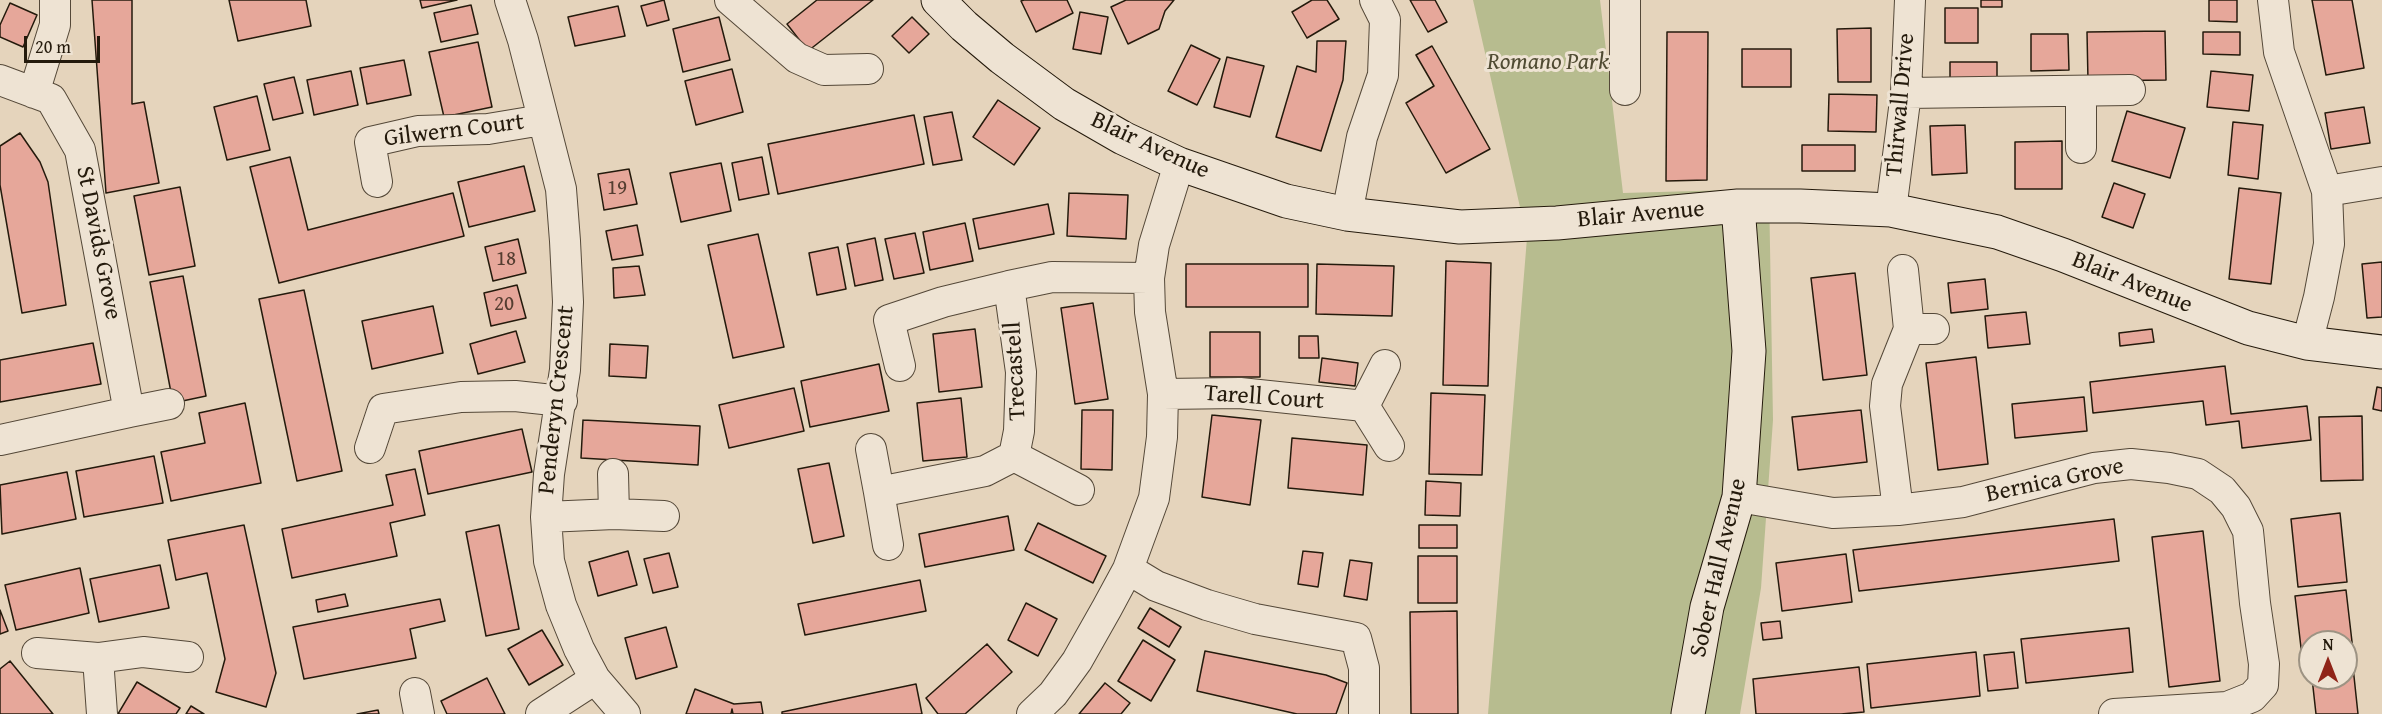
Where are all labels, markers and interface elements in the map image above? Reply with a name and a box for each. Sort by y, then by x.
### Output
scale bar [27,24,104,62]
street label: Thirwall Drive [1880,32,1922,178]
text: 20 m [35,33,71,60]
park label: Romano Park [1487,49,1609,77]
street label: Blair Avenue [1086,106,1214,186]
street label: Gilwern Court [382,108,526,154]
street label: St Davids Grove [69,164,127,322]
house number: 19 [607,176,627,202]
street label: Blair Avenue [1576,195,1706,235]
street label: Blair Avenue [2068,246,2196,320]
house number: 18 [496,247,516,273]
house number: 20 [494,292,514,318]
street label: Penderyn Crescent [533,304,581,496]
street label: Trecastell [999,321,1033,421]
street label: Tarell Court [1203,379,1325,417]
street label: Bernica Grove [1983,452,2127,510]
street label: Sober Hall Avenue [1684,476,1754,660]
north arrow [2298,630,2358,690]
text: N [2323,632,2333,656]

